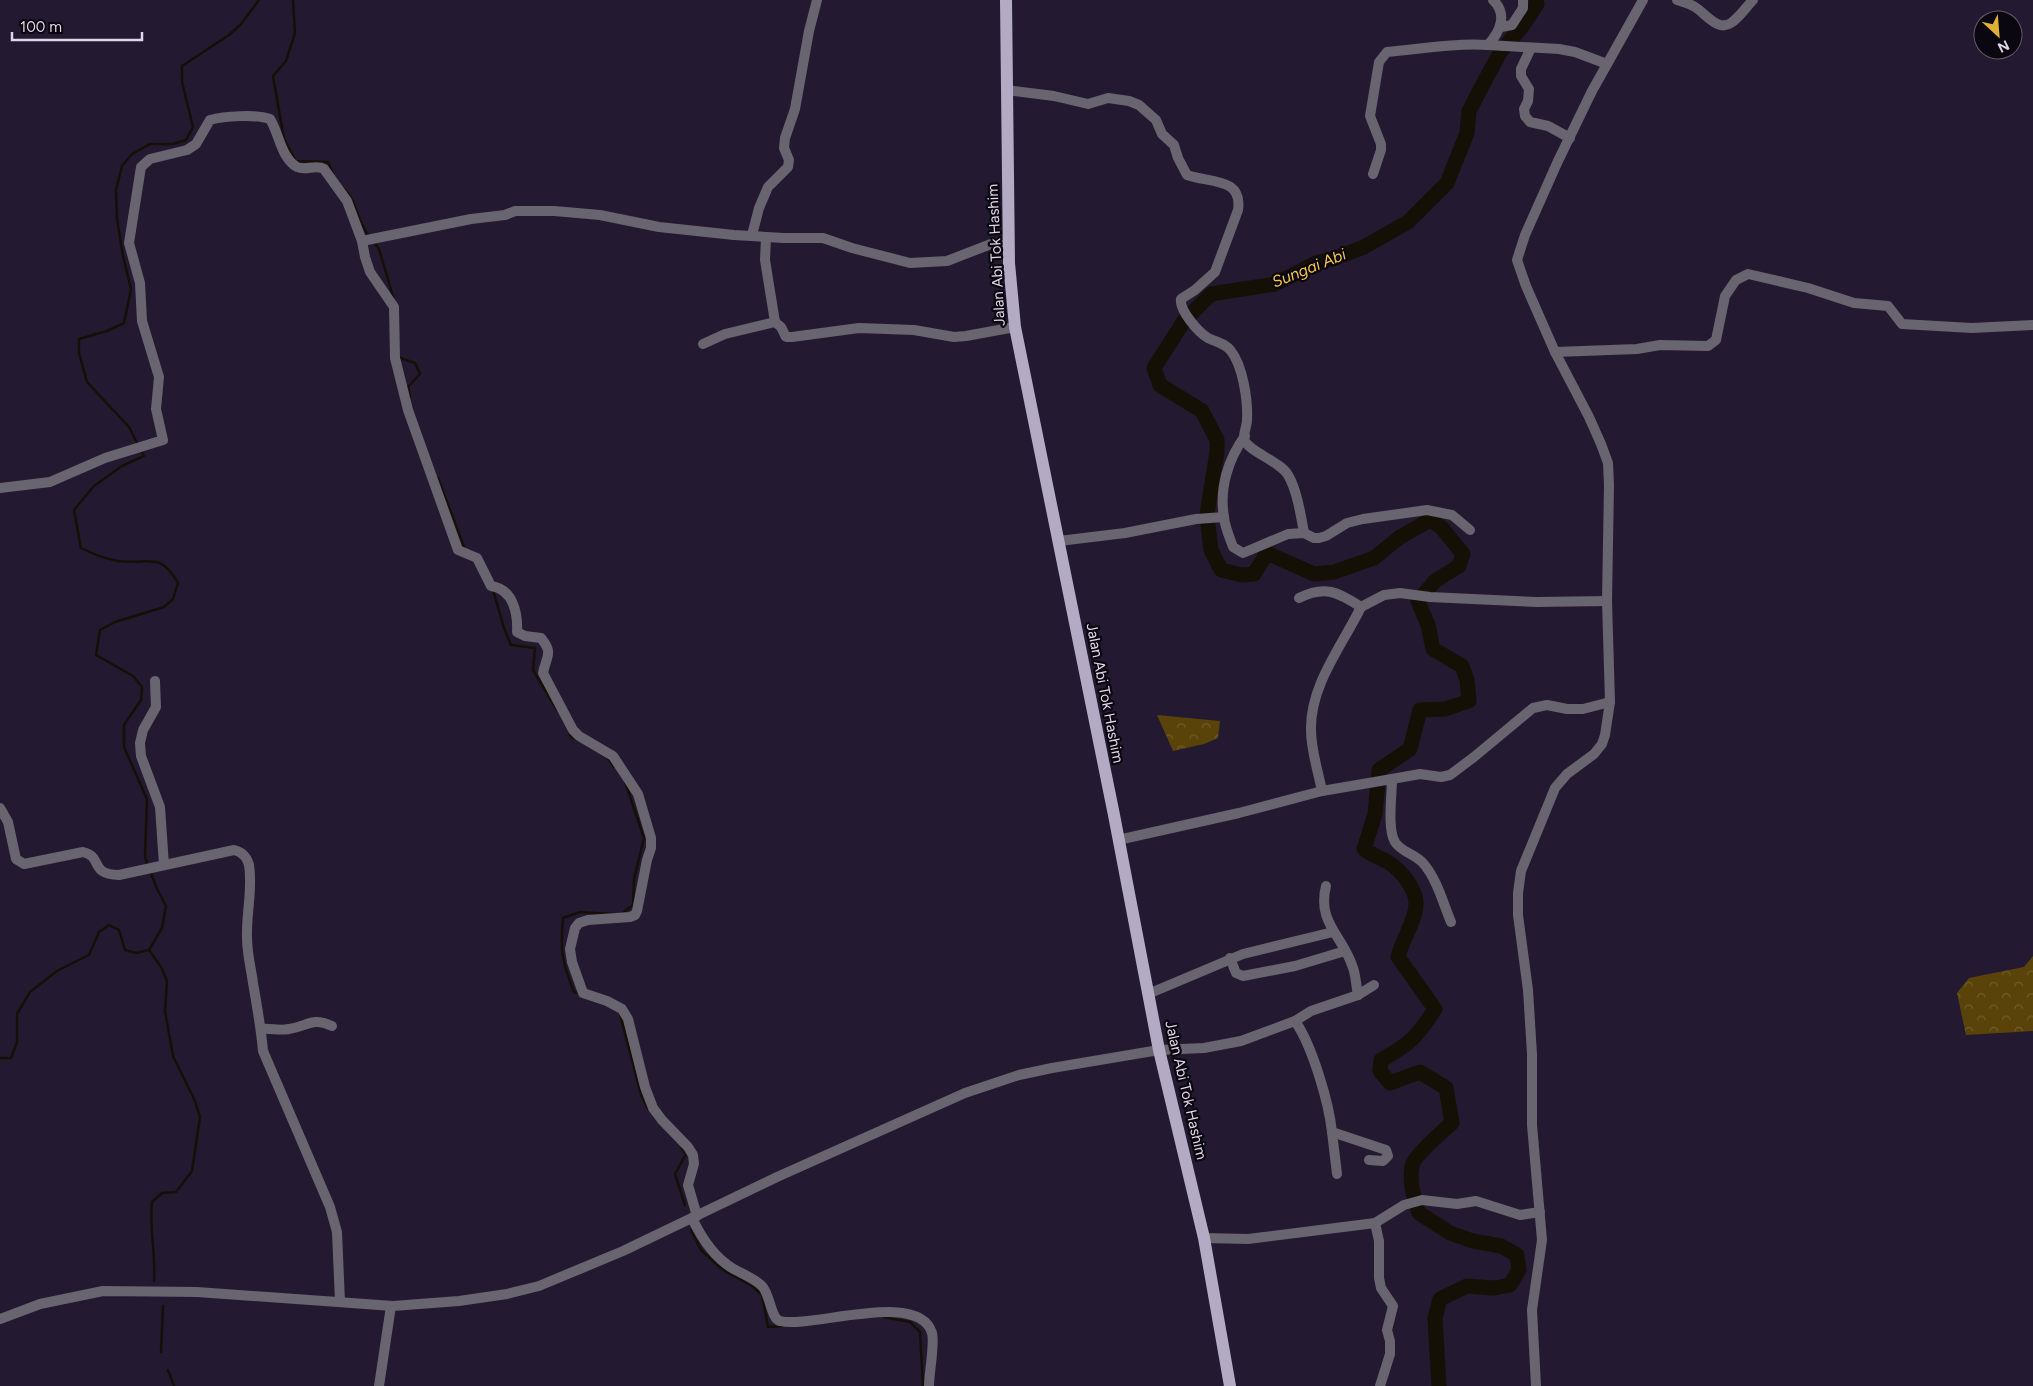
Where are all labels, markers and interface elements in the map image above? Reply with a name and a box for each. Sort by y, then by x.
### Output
scale bar [12,10,142,42]
north arrow [1973,10,2023,60]
text: 100 m [20,18,62,36]
text: N [1995,36,2012,56]
street label: Jalan Abi Tok Hashim [983,184,1009,326]
water label: Sungai Abi [1269,244,1349,291]
street label: Jalan Abi Tok Hashim [1083,622,1127,764]
street label: Jalan Abi Tok Hashim [1161,1019,1211,1161]

